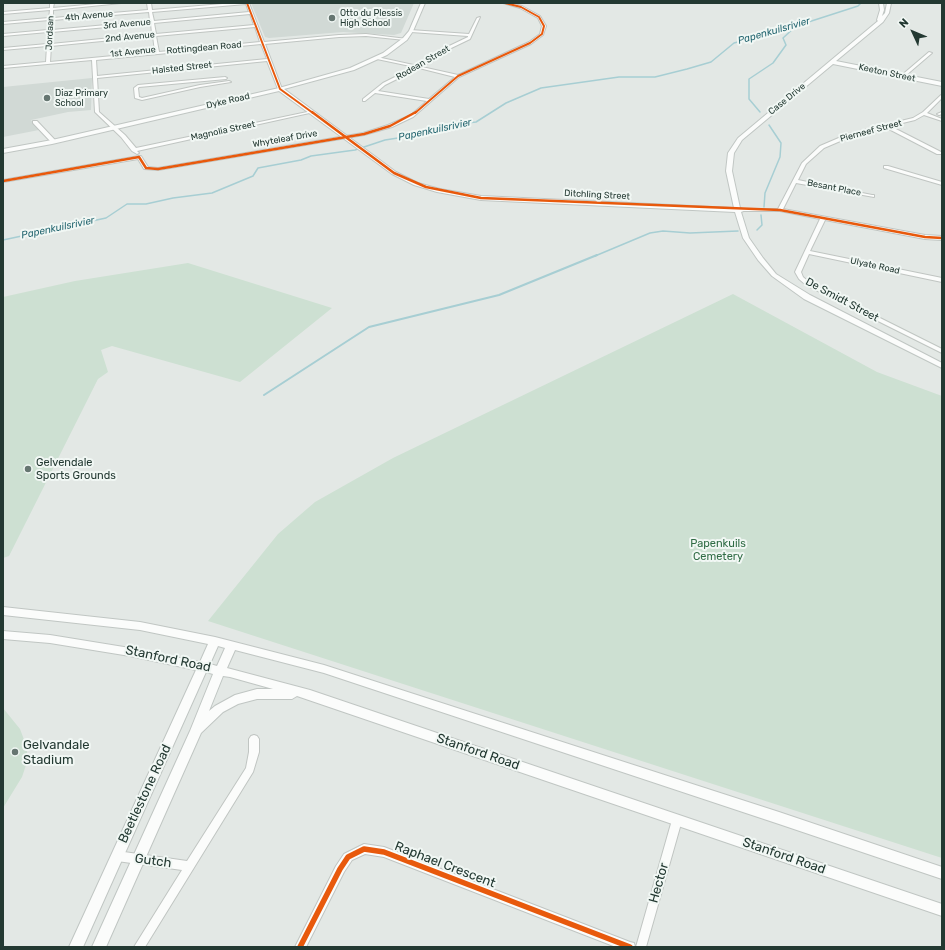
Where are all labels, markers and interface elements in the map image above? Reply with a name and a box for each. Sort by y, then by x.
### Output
place label: Otto du Plessis High School [340,8,402,29]
street label: 4th Avenue [64,9,114,23]
north arrow [893,12,933,52]
marker: Otto du Plessis High School [327,13,337,23]
street label: Jordaan [44,15,56,51]
water label: Papenkuilsrivier [736,15,812,47]
text: N [897,16,911,31]
street label: 3rd Avenue [103,17,151,31]
street label: 2nd Avenue [105,29,155,45]
street label: Rottingdean Road [166,39,242,57]
street label: Rodean Street [394,43,452,83]
street label: 1st Avenue [110,44,156,60]
street label: Halsted Street [151,59,213,77]
street label: Keeton Street [858,62,916,84]
street label: Case Drive [766,81,808,117]
place label: Diaz Primary School [55,88,108,109]
street label: Dyke Road [205,91,251,111]
marker: Diaz Primary School [42,93,52,103]
water label: Papenkuilsrivier [397,116,473,144]
street label: Pierneef Street [839,118,903,144]
street label: Magnolia Street [190,119,256,143]
street label: Whyteleaf Drive [252,128,318,150]
street label: Besant Place [806,177,862,199]
street label: Ditchling Street [564,188,630,202]
water label: Papenkuilsrivier [20,214,96,242]
street label: Ulyate Road [849,255,901,277]
street label: De Smidt Street [803,275,881,325]
place label: Gelvendale Sports Grounds [36,456,116,482]
marker: Gelvendale Sports Grounds [23,464,33,474]
park label: Papenkuils Cemetery [690,537,746,563]
street label: Stanford Road [124,642,212,676]
street label: Stanford Road [434,730,522,774]
place label: Gelvandale Stadium [23,737,90,768]
street label: Beetlestone Road [115,742,175,846]
marker: Gelvandale Stadium [10,747,20,757]
street label: Stanford Road [740,834,828,878]
street label: Raphael Crescent [392,839,498,891]
street label: Gutch [134,851,172,871]
street label: Hector [646,861,672,905]

